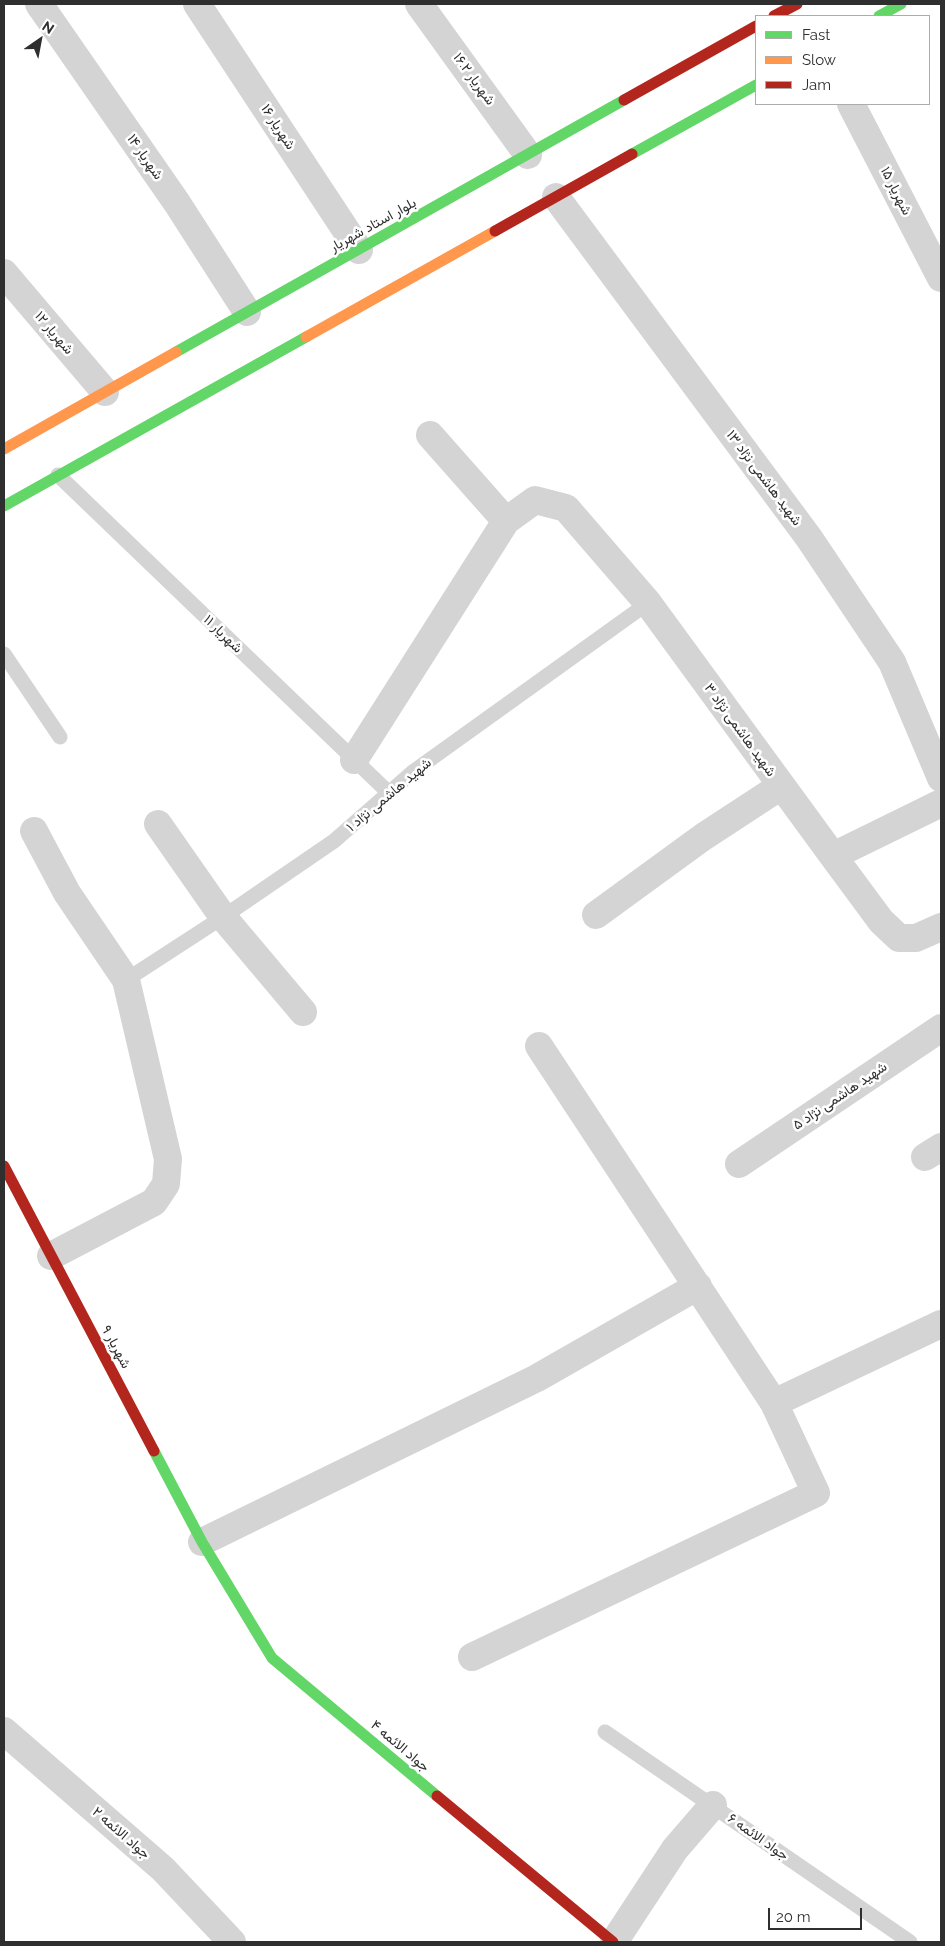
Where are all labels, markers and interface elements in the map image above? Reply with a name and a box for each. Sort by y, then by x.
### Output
north arrow [15,15,65,65]
legend [755,15,930,105]
text: N [39,18,57,37]
text: Fast [802,26,830,44]
street label: شهریار ۱۶.۲ [449,50,499,108]
text: Slow [802,51,836,69]
text: Jam [802,76,831,94]
street label: شهریار ۱۶ [257,101,299,153]
street label: شهریار ۱۴ [123,131,167,183]
street label: شهریار ۱۵ [877,164,915,218]
street label: بلوار استاد شهریار [327,194,419,256]
street label: شهریار ۱۲ [31,308,77,358]
street label: شهید هاشمی نژاد ۱۳ [723,427,805,529]
street label: شهریار ۱۱ [200,611,246,657]
street label: شهید هاشمی نژاد ۳ [701,680,779,780]
street label: شهید هاشمی نژاد ۱ [343,755,435,835]
street label: شهید هاشمی نژاد ۵ [790,1058,890,1134]
street label: شهریار ۹ [98,1323,134,1371]
street label: جواد الائمه ۴ [367,1717,433,1775]
street label: جواد الائمه ۲ [89,1803,153,1863]
street label: جواد الائمه ۶ [724,1810,792,1864]
scale bar [770,1898,864,1930]
text: 20 m [776,1908,811,1926]

